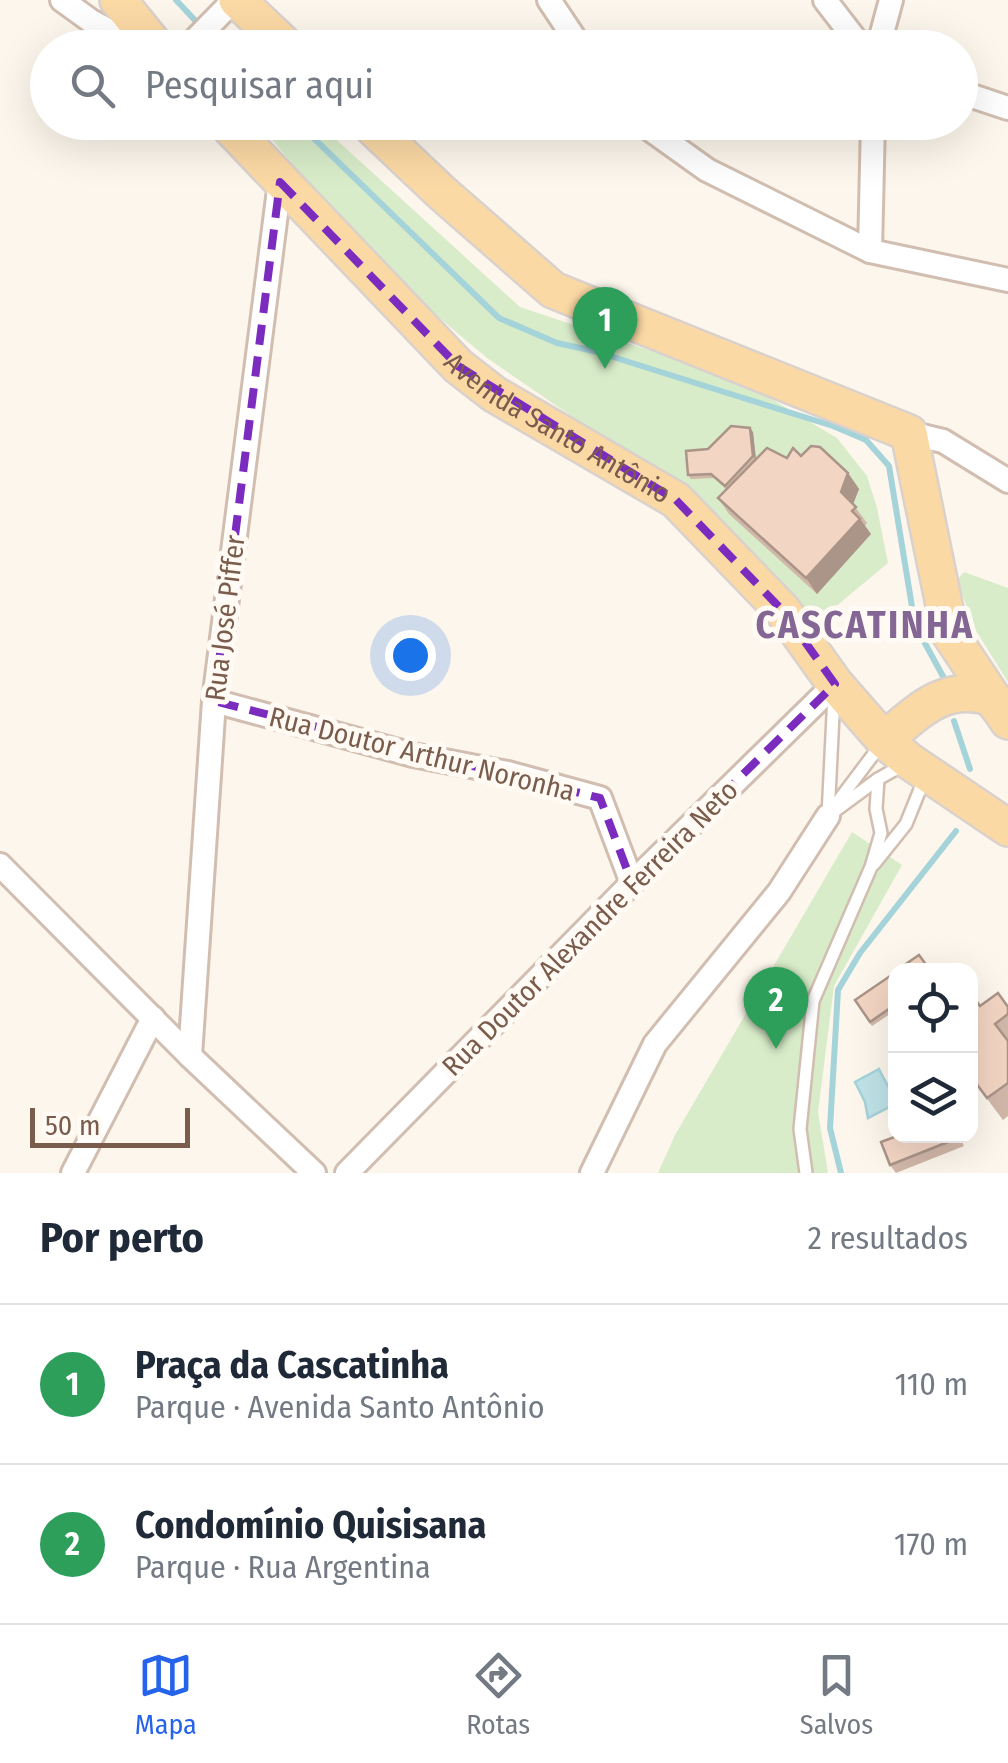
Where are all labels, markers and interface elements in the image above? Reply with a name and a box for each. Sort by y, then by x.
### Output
search box [30,30,978,140]
icon: search [65,58,120,113]
text: Pesquisar aqui [145,62,374,108]
pin: 1 [572,286,638,369]
street label: Avenida Santo Antônio [437,346,677,510]
street label: Rua José Piffer [198,533,252,703]
district label: CASCATINHA [755,602,975,648]
your location [385,630,436,681]
street label: Rua Doutor Arthur Noronha [266,700,578,808]
street label: Rua Doutor Alexandre Ferreira Neto [435,773,745,1083]
map controls [888,963,978,1143]
button: locate [888,963,978,1053]
pin: 2 [744,966,808,1049]
button: layers [888,1053,978,1143]
scale bar [30,1103,190,1148]
text: 50 m [45,1109,101,1142]
text: Por perto [40,1213,204,1263]
text: 2 resultados [808,1219,968,1257]
text: Praça da Cascatinha [135,1342,449,1388]
text: 1 [66,1365,79,1403]
text: 110 m [895,1365,968,1403]
text: Parque · Avenida Santo Antônio [135,1388,545,1426]
text: Condomínio Quisisana [135,1502,486,1548]
text: 2 [65,1525,80,1563]
text: 170 m [894,1525,968,1563]
text: Parque · Rua Argentina [135,1548,431,1586]
tab: Mapa [135,1648,197,1741]
tab: Rotas [466,1648,530,1741]
tab: Salvos [800,1648,873,1741]

